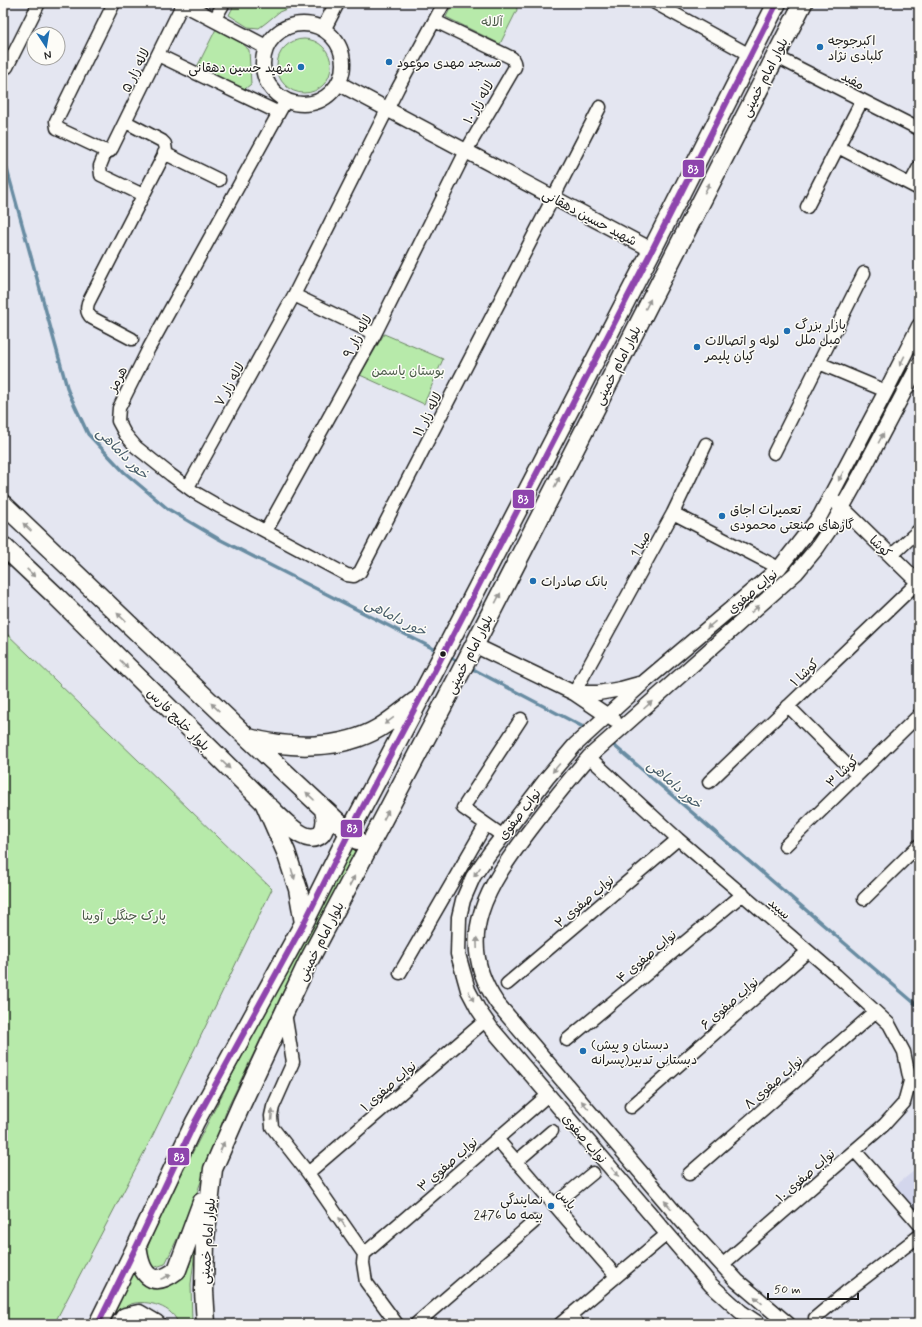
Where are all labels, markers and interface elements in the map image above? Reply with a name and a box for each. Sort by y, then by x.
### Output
park label: آلاله [481,14,504,31]
north arrow [26,26,66,66]
place label: اکبرجوجه کلبادی نژاد [828,33,884,65]
street label: بلوار امام خمینی [738,35,793,121]
marker: اکبرجوجه کلبادی نژاد [815,42,825,52]
street label: لاله زار ۵ [118,46,154,96]
text: N [43,47,53,62]
place label: مسجد مهدی موعود [397,55,502,72]
marker: مسجد مهدی موعود [384,57,394,67]
place label: شهید حسین دهقانی [188,60,293,77]
marker: شهید حسین دهقانی [296,62,306,72]
street label: مفید [838,68,867,94]
street label: لاله زار ۱۰ [460,78,499,128]
line badge: 83 [682,159,705,178]
text: 83 [688,163,699,177]
one-way arrow [704,182,710,194]
street label: شهید حسین دهقانی [539,186,639,250]
one-way arrow [645,298,651,310]
street label: لاله زار ۹ [340,312,377,361]
place label: بازار بزرگ مبل ملل [795,317,846,349]
street label: بلوار امام خمینی [591,323,646,409]
marker: بازار بزرگ مبل ملل [782,326,792,336]
place label: لوله و اتصالات کیان پلیمر [704,333,779,365]
marker: لوله و اتصالات کیان پلیمر [692,342,702,352]
one-way arrow [898,355,905,367]
street label: لاله زار ۷ [211,360,249,410]
park label: بوستان یاسمن [371,363,445,380]
street label: هرمز [104,364,132,396]
street label: لاله زار ۱۱ [410,390,447,440]
water label: خور داماهی [92,424,152,484]
one-way arrow [877,432,884,444]
one-way arrow [838,470,844,482]
one-way arrow [554,476,560,488]
line badge: 83 [512,489,535,509]
text: 83 [518,493,529,507]
place label: تعمیرات اجاق گازهای صنعتی محمودی [730,502,854,534]
marker: تعمیرات اجاق گازهای صنعتی محمودی [717,511,727,521]
one-way arrow [23,523,32,532]
street label: صبا 1 [627,528,656,561]
street label: کوشا [865,532,895,562]
street label: نواب صفوی [724,566,782,618]
one-way arrow [26,568,36,578]
place label: بانک صادرات [541,574,608,591]
marker: بانک صادرات [528,576,538,586]
one-way arrow [495,592,501,604]
water label: خور داماهی [362,595,430,641]
one-way arrow [750,604,761,613]
street label: بلوار امام خمینی [443,612,498,698]
one-way arrow [117,613,126,622]
one-way arrow [706,621,717,630]
unlabelled marker [438,649,448,659]
street label: کوشا ۱ [787,655,823,691]
one-way arrow [119,659,129,669]
street label: بلوار خلیج فارس [143,685,213,755]
one-way arrow [643,700,653,709]
one-way arrow [211,703,220,712]
one-way arrow [383,717,394,725]
street label: کوشا ۳ [823,752,863,792]
water label: خور داماهی [643,756,706,814]
one-way arrow [221,761,231,770]
one-way arrow [551,763,560,774]
street label: نواب صفوی [495,786,545,844]
one-way arrow [305,792,315,801]
one-way arrow [383,809,390,820]
line badge: 83 [340,819,363,838]
text: 83 [347,822,358,836]
one-way arrow [473,866,481,877]
one-way arrow [290,868,296,880]
street label: نواب صفوی ۲ [552,872,618,932]
one-way arrow [348,875,355,886]
street label: سپید [764,895,794,924]
street label: بلوار امام خمینی [294,899,349,985]
park label: پارک جنگلی آوینا [82,908,166,925]
street label: نواب صفوی ۴ [613,927,681,987]
one-way arrow [473,937,480,949]
street label: نواب صفوی ۶ [697,974,763,1034]
one-way arrow [468,990,474,1001]
place label: (دبستان و پیش دبستانی تدبیر(پسرانه [591,1037,697,1069]
marker: (دبستان و پیش دبستانی تدبیر(پسرانه [578,1046,588,1056]
street label: نواب صفوی ۸ [741,1053,807,1113]
street label: نواب صفوی ۱ [358,1058,420,1116]
one-way arrow [581,1100,590,1111]
one-way arrow [269,1109,276,1122]
street label: نواب صفوی [558,1111,610,1167]
street label: نواب صفوی ۳ [414,1134,482,1196]
one-way arrow [220,1141,226,1153]
street label: نواب صفوی ۱۰ [773,1146,839,1206]
line badge: 83 [167,1147,190,1166]
text: 83 [174,1151,185,1165]
one-way arrow [610,1167,619,1178]
street label: یاس [552,1186,579,1214]
place label: نمایندگی بیمه ما 2476 [474,1192,543,1224]
street label: بلوار امام خمینی [197,1197,221,1285]
one-way arrow [664,1200,673,1211]
marker: نمایندگی بیمه ما 2476 [546,1201,556,1211]
one-way arrow [338,1217,346,1227]
one-way arrow [160,1273,172,1280]
scale bar [768,1275,858,1301]
text: 50 m [774,1282,801,1298]
one-way arrow [752,1295,763,1304]

